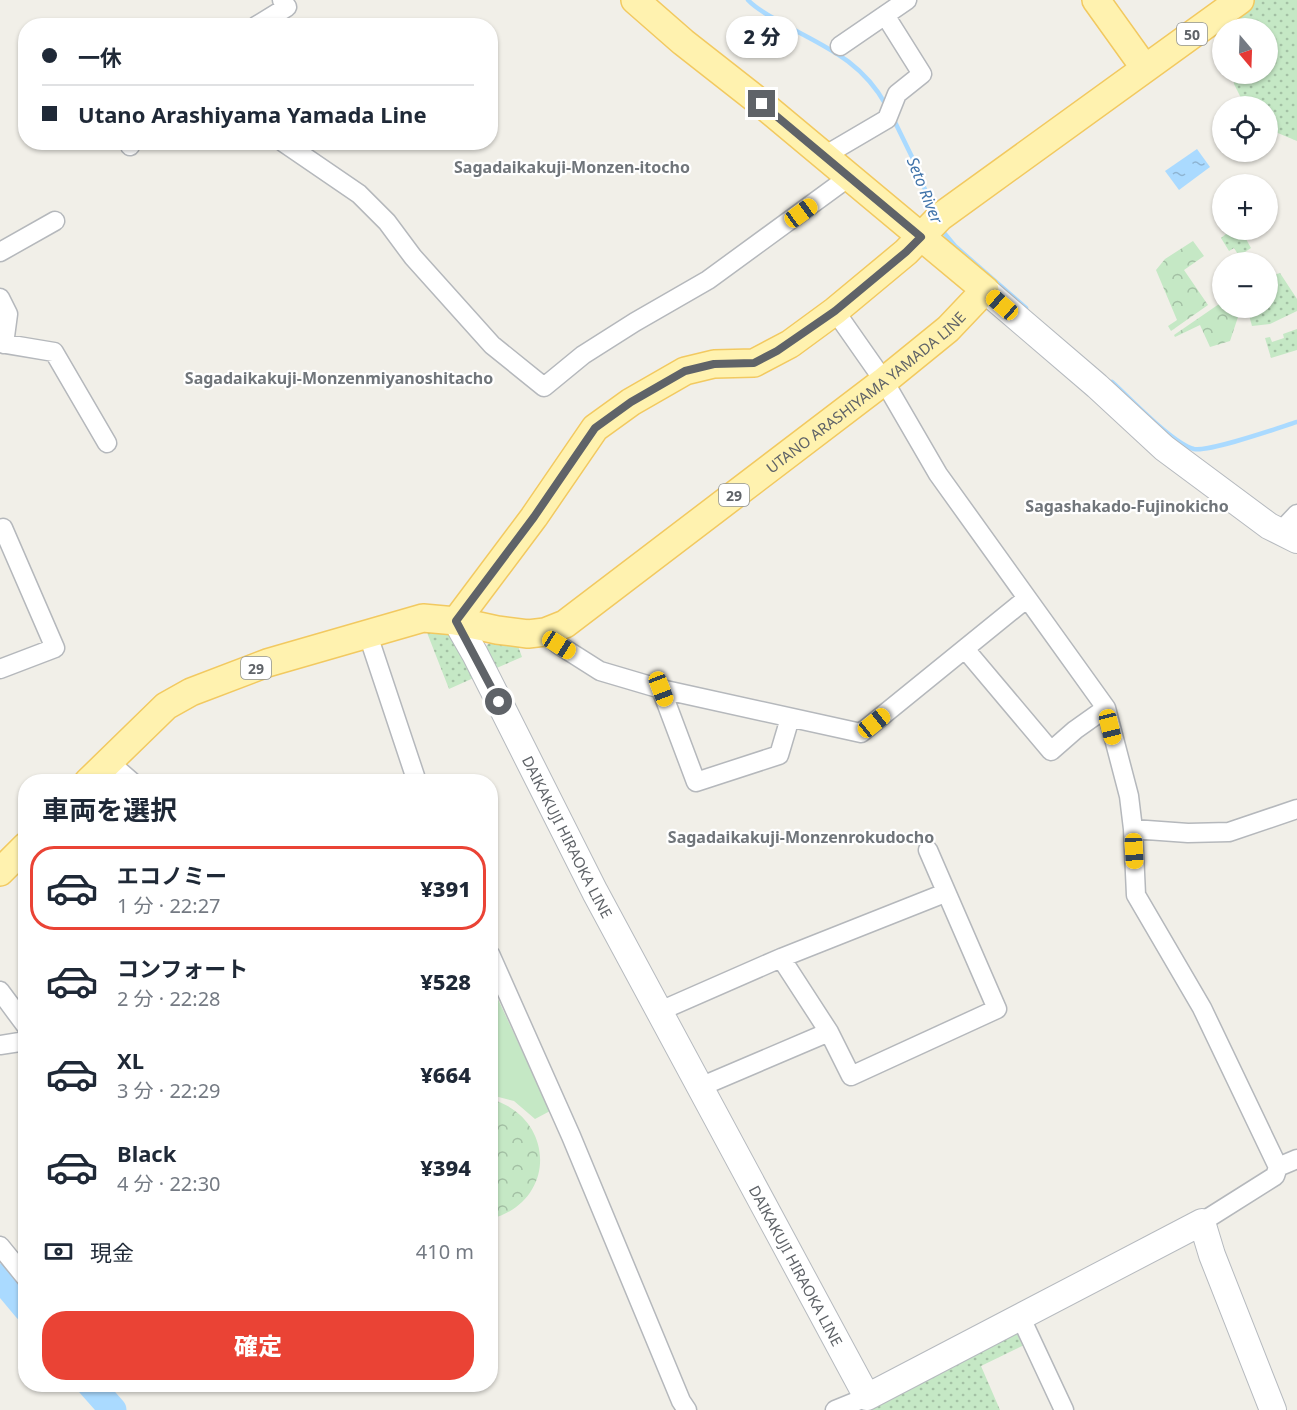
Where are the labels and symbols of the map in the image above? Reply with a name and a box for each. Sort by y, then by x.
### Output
callout: 2 分 [726,17,798,59]
north arrow [1212,18,1278,84]
road number: 50 [1177,23,1207,45]
route end [748,90,775,117]
water label: Seto River [902,154,948,227]
district label: Sagadaikakuji-Monzen-itocho [454,156,690,178]
car [781,195,821,231]
car [983,286,1021,324]
street label: UTANO ARASHIYAMA YAMADA LINE [762,307,970,477]
district label: Sagadaikakuji-Monzenmiyanoshitacho [185,367,493,389]
road number: 29 [719,484,749,506]
district label: Sagashakado-Fujinokicho [1025,495,1229,517]
car [539,628,579,662]
road number: 29 [241,657,271,679]
car [646,669,676,709]
route start [485,688,512,715]
car [854,705,894,741]
car [1097,707,1123,747]
street label: DAIKAKUJI HIRAOKA LINE [518,752,617,922]
district label: Sagadaikakuji-Monzenrokudocho [668,826,934,848]
car [1124,833,1144,869]
street label: DAIKAKUJI HIRAOKA LINE [745,1182,848,1349]

